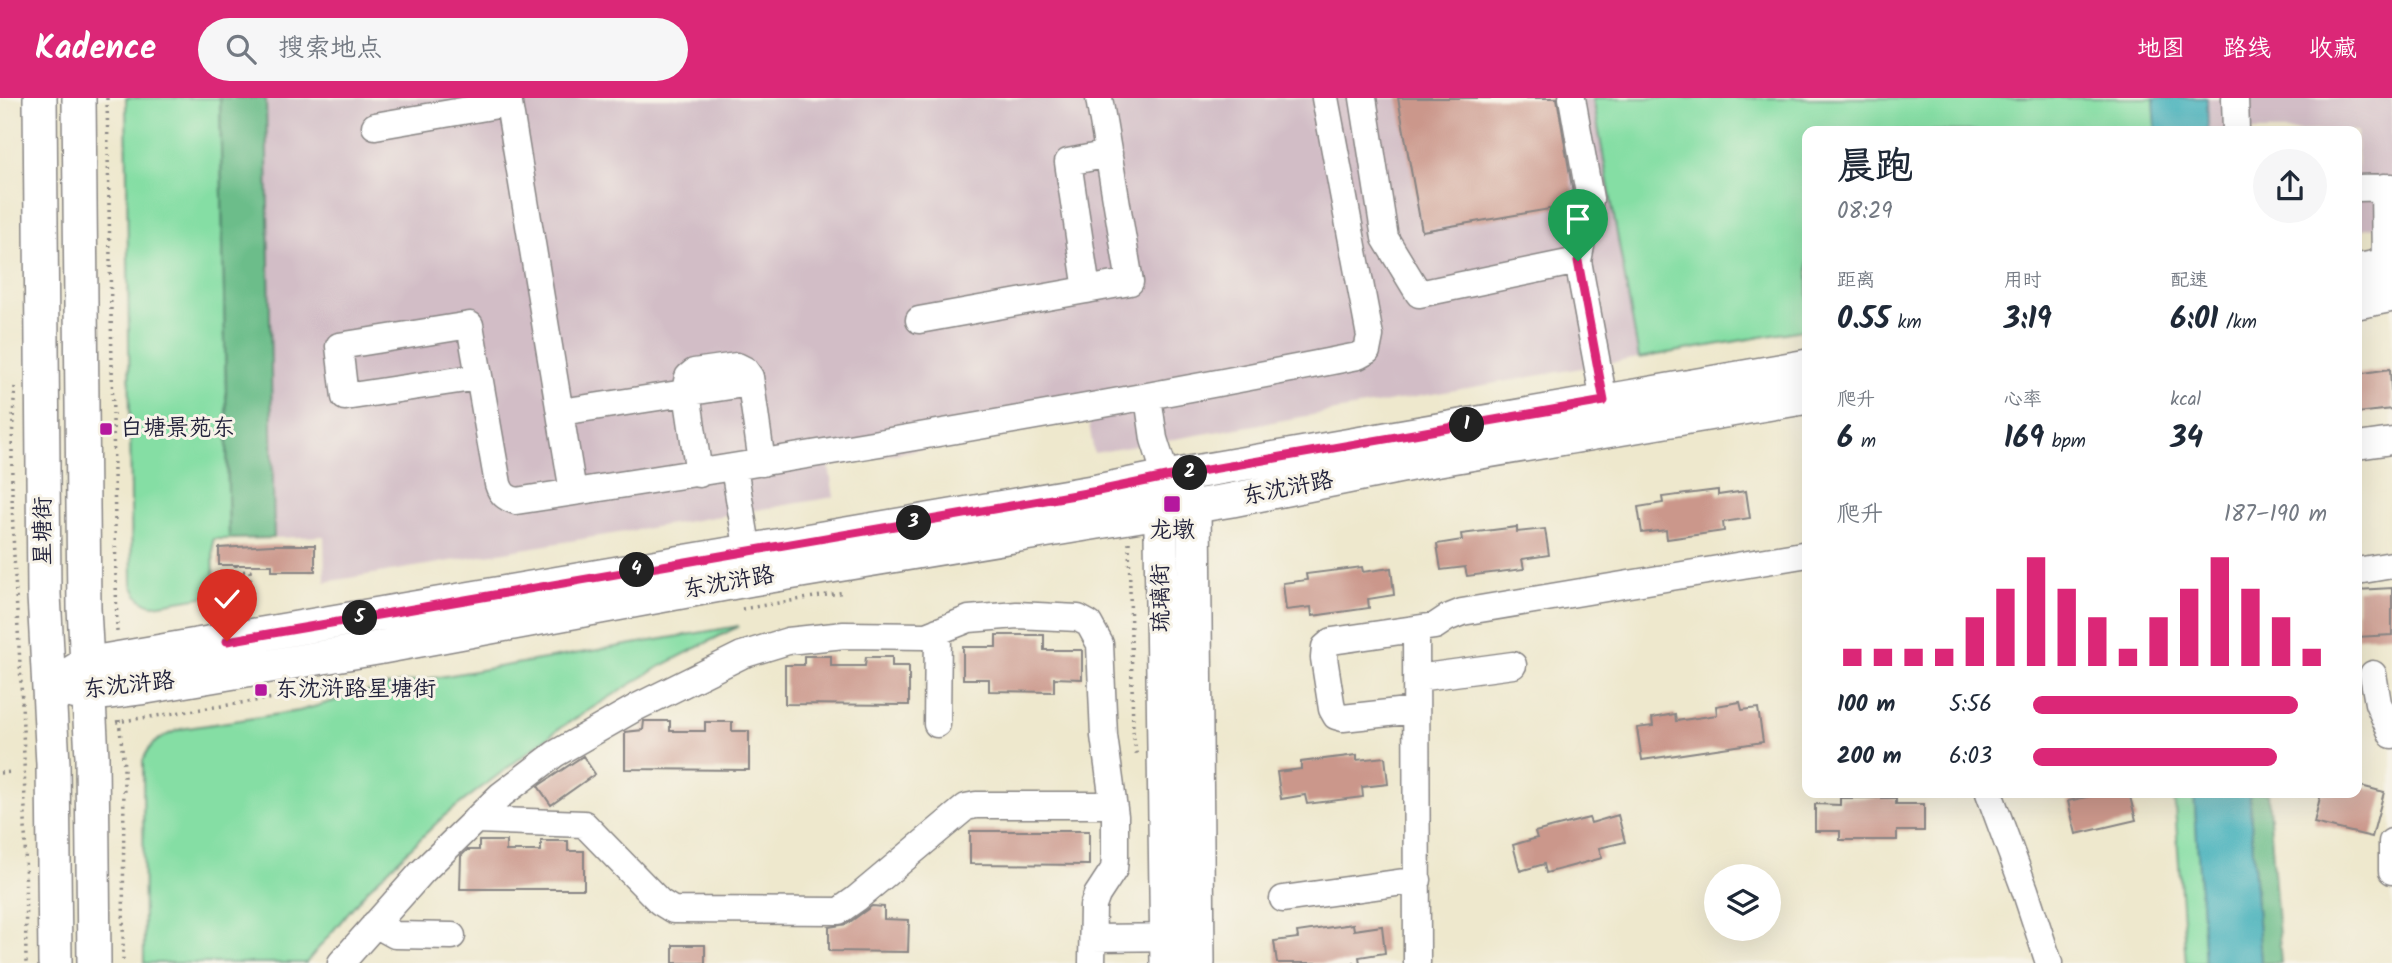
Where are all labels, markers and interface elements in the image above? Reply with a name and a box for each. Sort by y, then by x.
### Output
search box [198,18,688,81]
text: Kadence [35,23,156,76]
text: 搜索地点 [278,28,382,70]
icon: search [222,30,260,68]
text: 地图 [2137,30,2185,69]
text: 路线 [2223,30,2271,69]
text: 收藏 [2309,30,2357,69]
text: 晨跑 [1837,138,1913,198]
button: share [2253,149,2327,223]
pin [1548,189,1608,261]
text: 08:29 [1837,194,1893,230]
icon: arrive [1559,200,1597,238]
text: 距离 [1837,266,1875,296]
text: 用时 [2004,266,2042,296]
text: 配速 [2170,266,2208,296]
text: 0.55 [1837,296,1890,344]
text: 3:19 [2004,296,2052,344]
text: 6:01 [2170,296,2218,344]
text: km [1890,308,1922,338]
text: /km [2218,308,2257,338]
text: 爬升 [1837,385,1875,415]
text: 心率 [2004,385,2042,415]
text: kcal [2170,385,2201,415]
pin: 1 [1450,408,1484,442]
text: 1 [1464,409,1469,439]
place label: 白塘景苑东 [120,411,235,447]
text: 6 [1837,415,1853,463]
text: 169 [2004,415,2044,463]
text: 34 [2170,415,2203,463]
marker: 白塘景苑东 [98,421,114,437]
text: m [1853,427,1876,457]
text: bpm [2044,427,2086,457]
pin: 2 [1172,456,1208,490]
text: 2 [1184,457,1195,487]
street label: 东沈浒路 [1239,463,1337,515]
marker: 龙墩 [1162,494,1182,514]
street label: 星塘街 [26,497,62,566]
text: 爬升 [1837,497,1883,533]
text: 187–190 m [2224,497,2327,533]
pin: 3 [897,506,932,540]
text: 3 [908,507,919,537]
place label: 龙墩 [1149,513,1195,549]
pin: 4 [620,552,654,588]
text: 4 [631,554,642,584]
street label: 东沈浒路 [681,557,777,609]
street label: 琉璃街 [1143,563,1181,633]
pin [197,569,257,641]
icon: check [208,580,246,618]
pin: 5 [342,601,378,636]
text: 5 [355,602,364,632]
street label: 东沈浒路 [81,663,177,709]
place label: 东沈浒路星塘街 [275,672,436,708]
marker: 东沈浒路星塘街 [253,682,269,698]
text: 100 m [1837,687,1895,723]
text: 5:56 [1949,687,1992,723]
text: 200 m [1837,739,1902,775]
text: 6:03 [1949,739,1992,775]
map controls [1704,864,1781,941]
button: layers [1704,864,1781,941]

